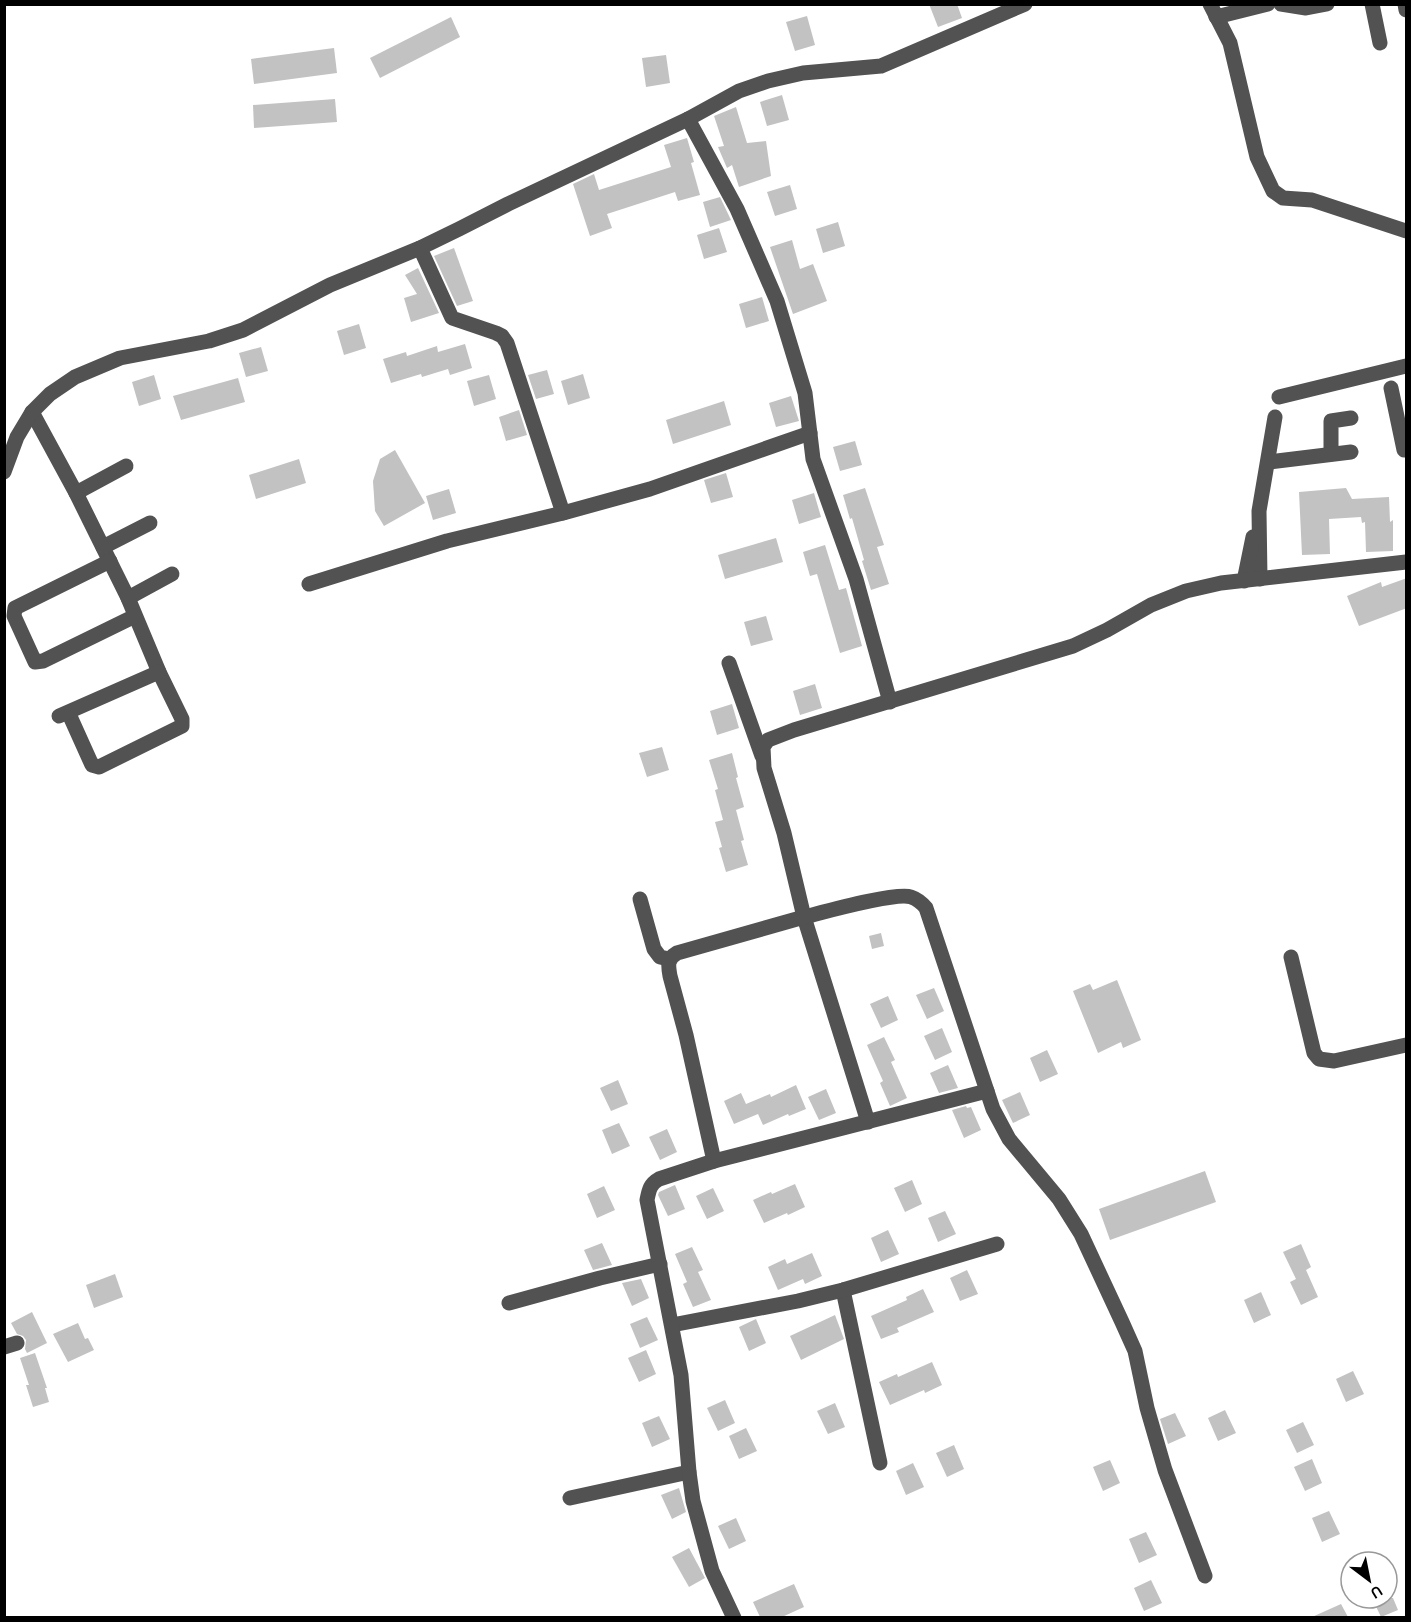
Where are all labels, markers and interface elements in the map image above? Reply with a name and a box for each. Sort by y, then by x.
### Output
north arrow [1339,1550,1399,1610]
text: U [1367,1581,1386,1603]

